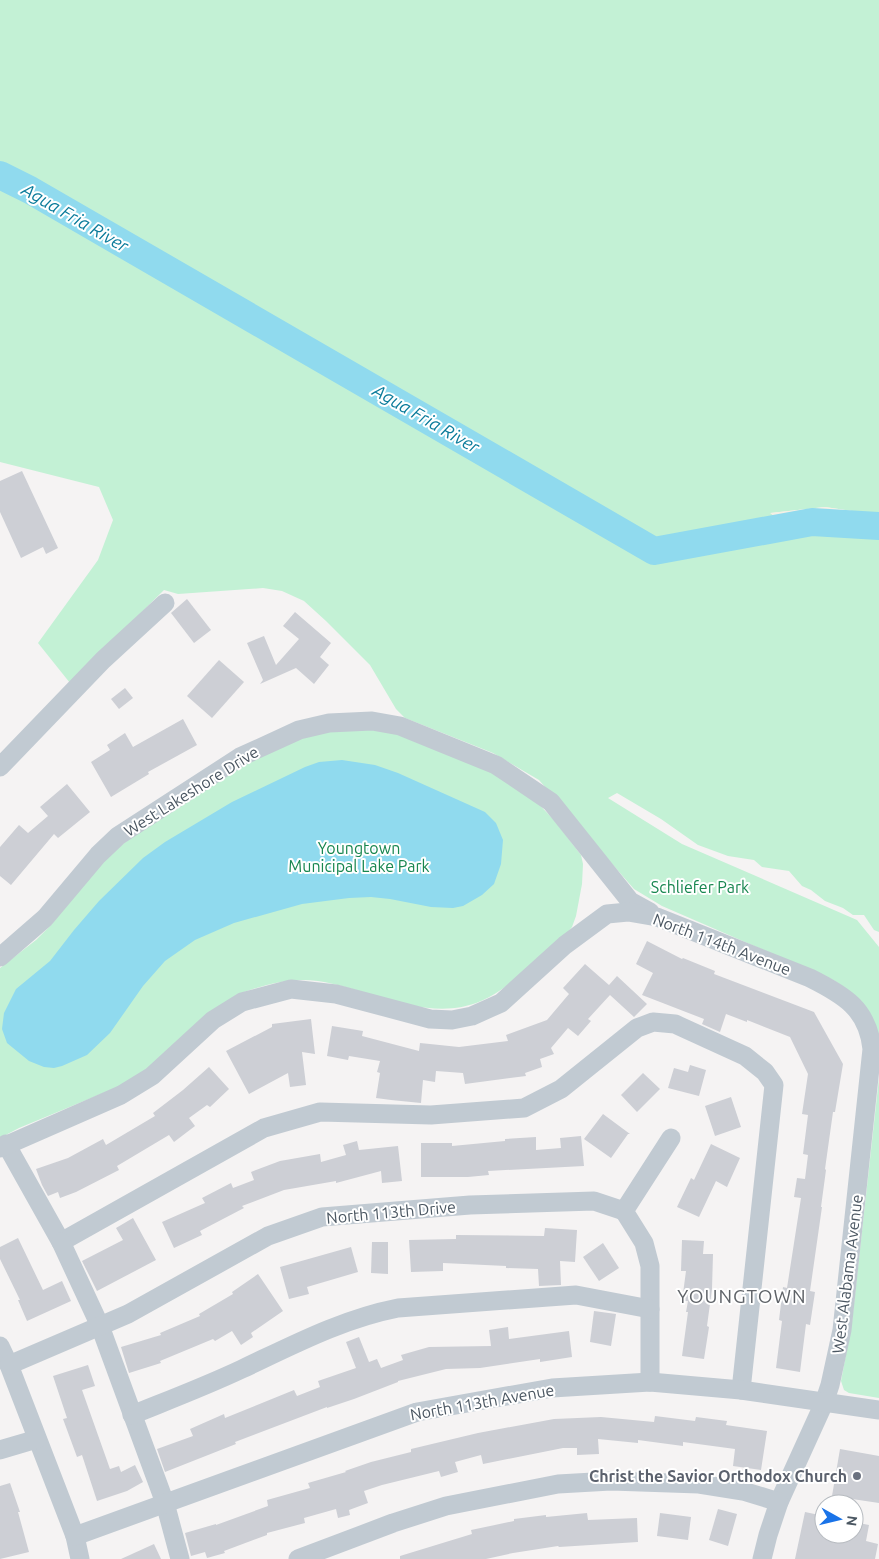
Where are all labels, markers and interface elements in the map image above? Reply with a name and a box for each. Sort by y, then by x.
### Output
water label: Agua Fria River [18,178,133,256]
water label: Agua Fria River [369,379,484,457]
street label: West Lakeshore Drive [120,742,262,840]
park label: Youngtown Municipal Lake Park [288,839,430,875]
park label: Schliefer Park [651,878,749,896]
street label: North 114th Avenue [651,909,793,979]
street label: West Alabama Avenue [828,1193,866,1355]
street label: North 113th Drive [326,1197,456,1227]
district label: YOUNGTOWN [677,1285,807,1307]
street label: North 113th Avenue [409,1380,555,1424]
place label: Christ the Savior Orthodox Church [589,1467,847,1485]
marker: Christ the Savior Orthodox Church [851,1470,863,1482]
north arrow [814,1494,864,1544]
text: N [843,1515,861,1527]

